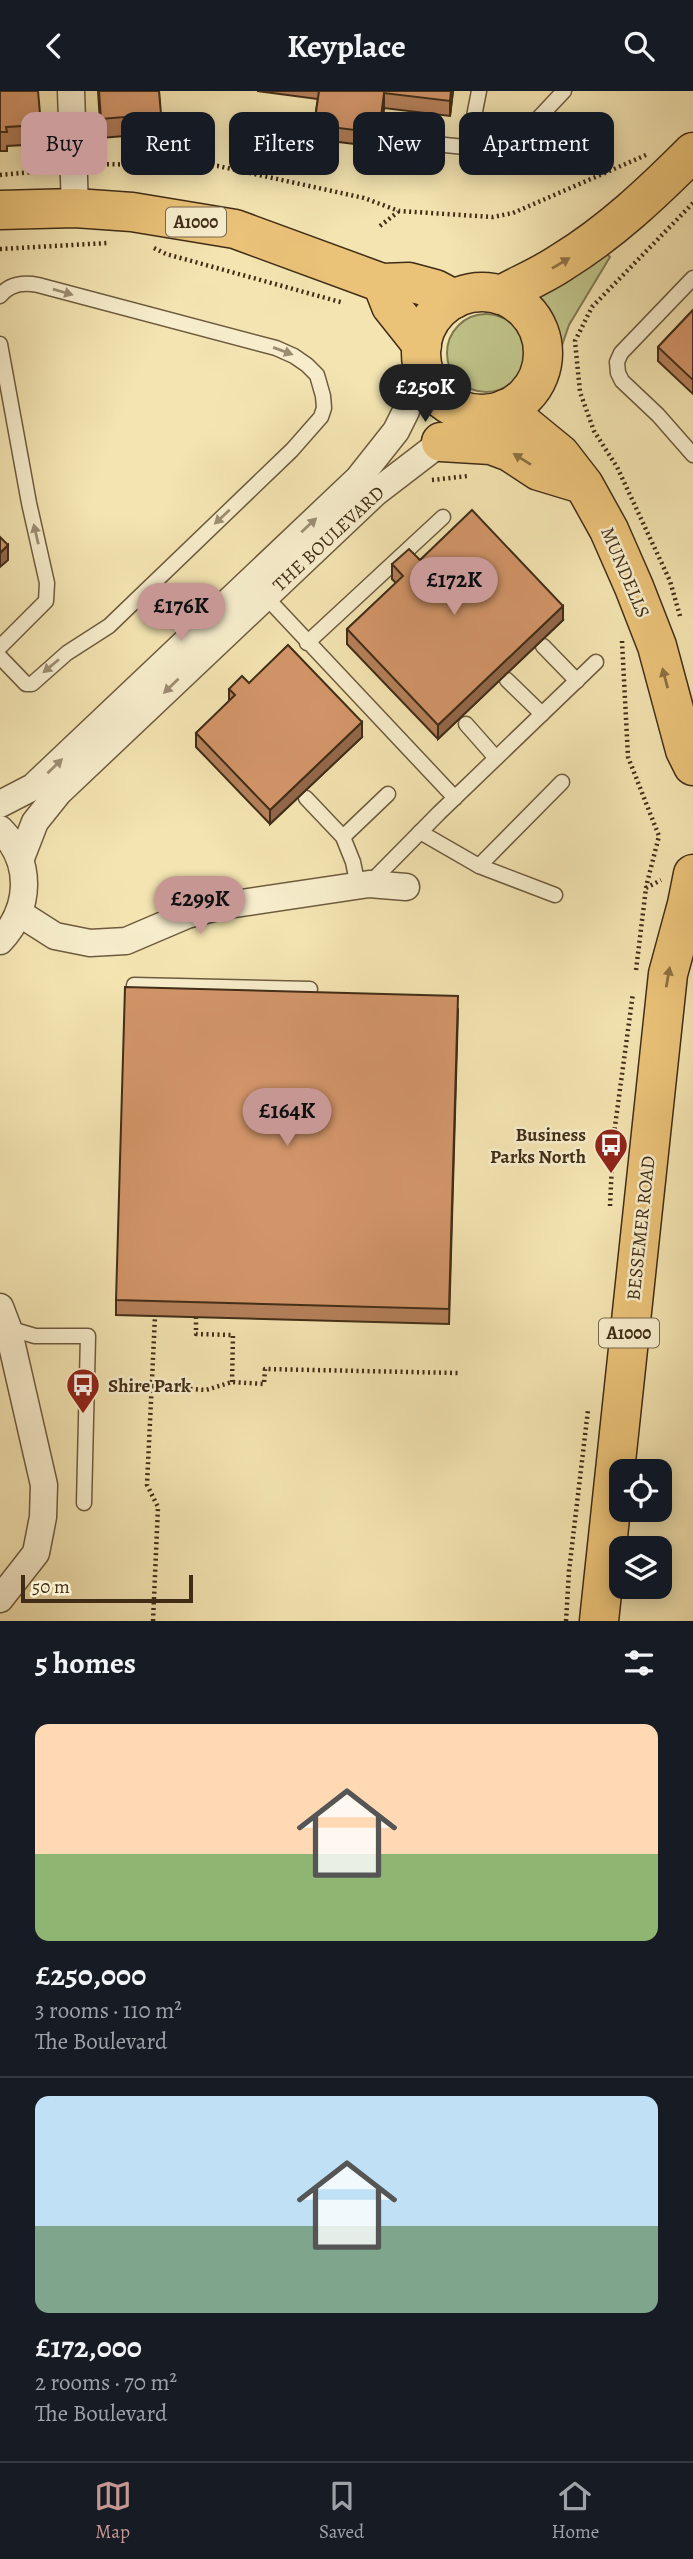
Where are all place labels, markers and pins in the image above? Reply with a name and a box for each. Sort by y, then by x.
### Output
pin: £250K [376,365,474,424]
pin: £172K [405,557,503,617]
pin: £176K [132,583,230,643]
pin: £299K [151,877,249,936]
pin: £164K [238,1089,336,1148]
place label: Business Parks North [490,1122,586,1170]
bus stop icon: Business Parks North [592,1126,630,1175]
bus stop icon: Shire Park [64,1366,102,1415]
place label: Shire Park [108,1373,191,1399]

